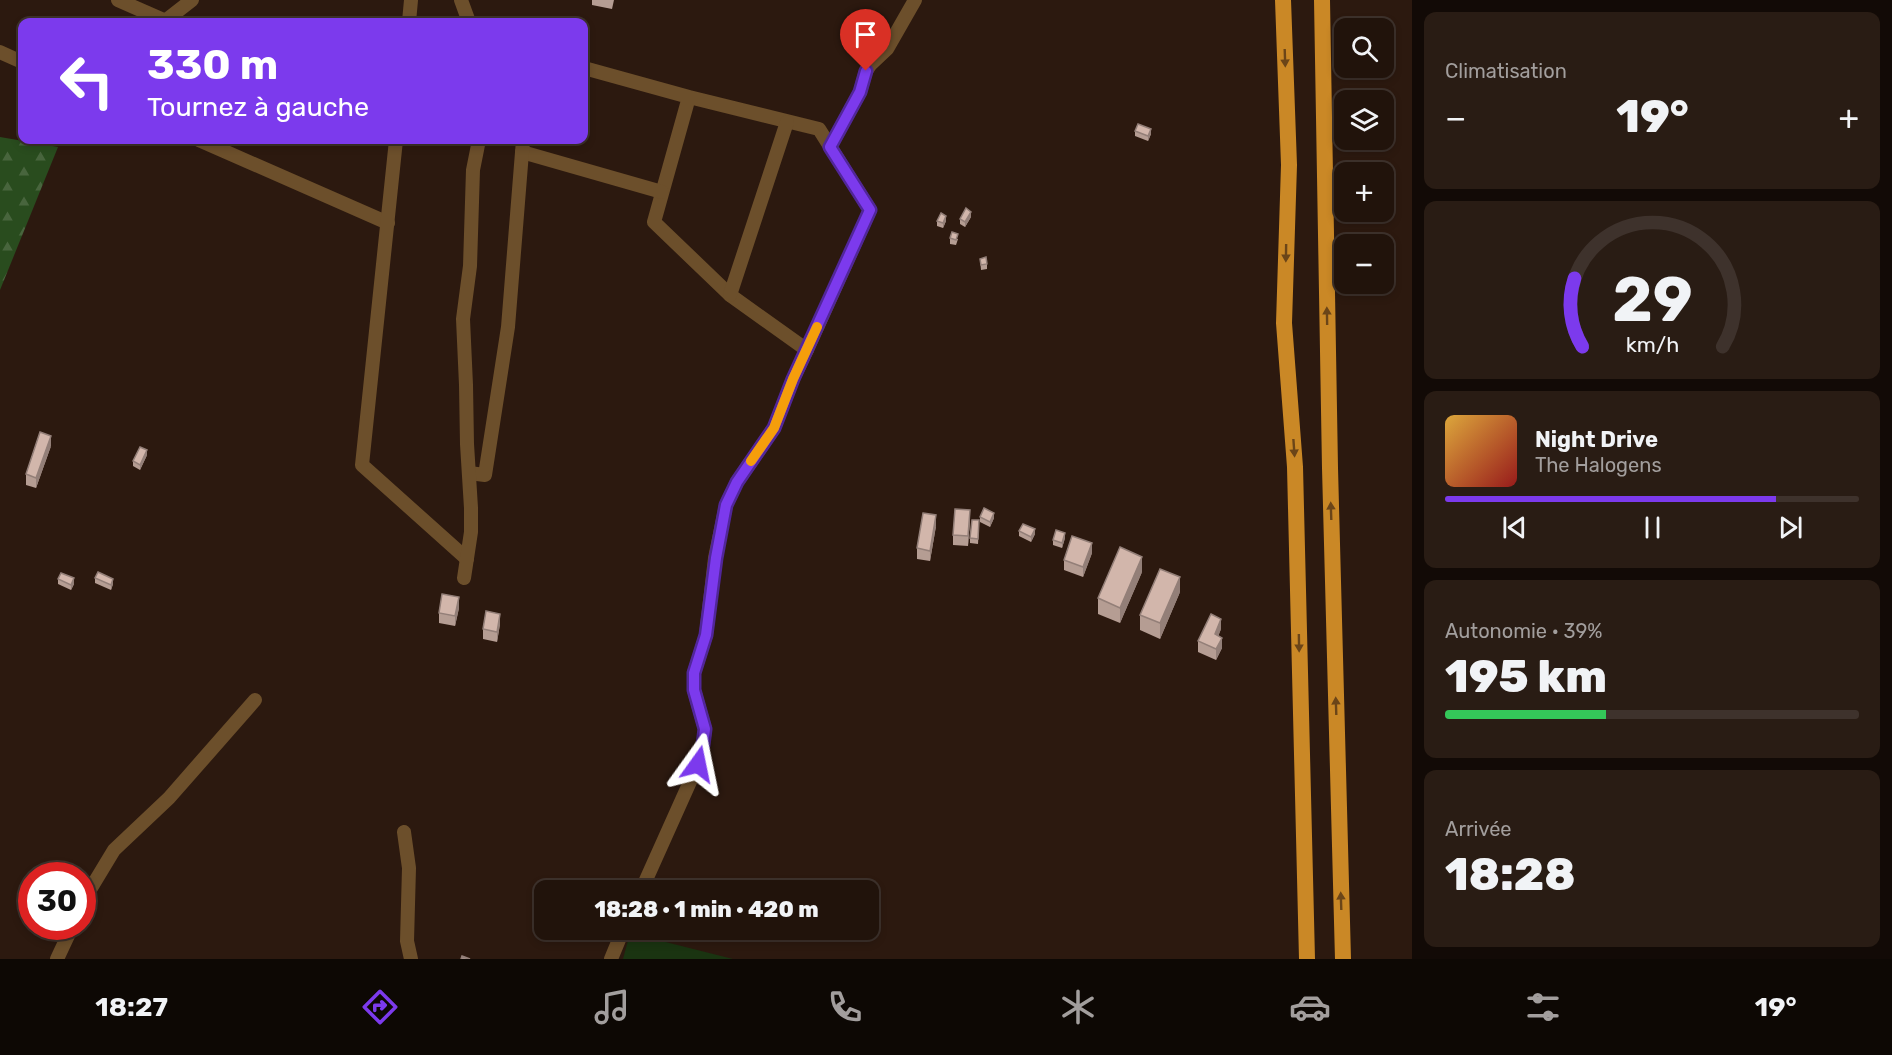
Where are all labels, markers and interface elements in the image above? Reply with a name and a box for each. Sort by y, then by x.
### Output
pin [840,9,891,71]
icon: arrive [849,18,882,51]
map controls [1334,18,1394,294]
button: search [1334,18,1394,78]
text: 330 m [147,40,278,90]
icon: left [48,42,126,120]
one-way arrow [1281,49,1290,68]
text: Climatisation [1445,59,1567,83]
button: layers [1334,90,1394,150]
text: 19° [1616,90,1689,143]
text: Tournez à gauche [147,91,369,123]
text: − [1445,98,1466,137]
text: + [1838,98,1859,137]
button: + [1334,162,1394,222]
button: − [1334,234,1394,294]
one-way arrow [1282,244,1291,263]
text: 29 [1612,263,1692,337]
one-way arrow [1322,306,1332,325]
text: km/h [1625,333,1679,358]
text: Night Drive [1535,426,1658,453]
one-way arrow [1289,439,1298,458]
text: The Halogens [1535,453,1662,477]
one-way arrow [1326,501,1336,520]
icon: previous [1498,511,1531,544]
icon: pause [1636,511,1669,544]
icon: next [1774,511,1807,544]
text: Autonomie · 39% [1445,619,1603,643]
one-way arrow [1295,633,1304,652]
text: 195 km [1445,650,1607,703]
one-way arrow [1331,696,1341,715]
position arrow [666,732,730,796]
text: Arrivée [1445,817,1512,841]
text: 18:28 [1445,848,1575,901]
speed limit sign: 30 [18,862,96,940]
one-way arrow [1337,891,1346,910]
text: 18:28 · 1 min · 420 m [594,896,819,923]
icon: directions [359,986,401,1028]
icon: music [591,986,633,1028]
icon: phone [824,986,866,1028]
icon: climate [1057,986,1099,1028]
icon: car [1289,986,1331,1028]
icon: filters [1522,986,1564,1028]
text: 18:27 [95,991,168,1023]
text: 19° [1755,991,1797,1023]

